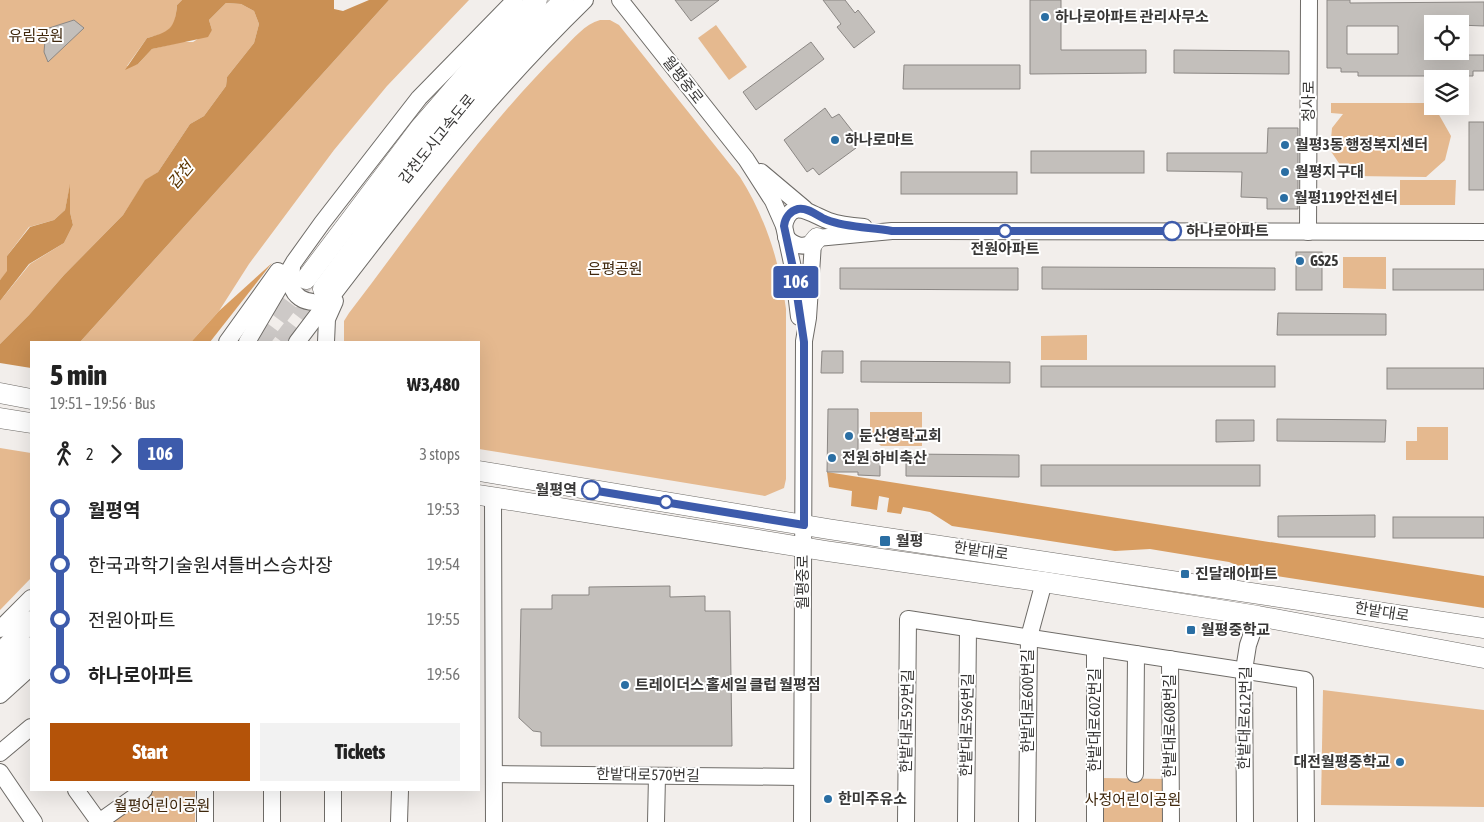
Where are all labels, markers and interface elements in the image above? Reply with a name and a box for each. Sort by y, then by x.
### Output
place label: 하나로아파트 관리사무소 [1055,8,1209,25]
marker: 하나로아파트 관리사무소 [1039,11,1051,23]
map controls [1424,15,1469,115]
button: locate [1424,15,1469,60]
park label: 유림공원 [8,27,64,44]
street label: 월평중로 [660,53,707,107]
button: layers [1424,70,1469,115]
street label: 청사로 [1300,80,1317,122]
street label: 갑천도시고속도로 [395,90,478,187]
place label: 하나로마트 [845,131,914,148]
marker: 하나로마트 [829,134,841,146]
place label: 월평3동 행정복지센터 [1295,136,1428,153]
marker: 월평3동 행정복지센터 [1279,139,1291,151]
water label: 갑천 [164,156,198,192]
place label: 월평지구대 [1295,163,1364,180]
marker: 월평지구대 [1279,166,1291,178]
place label: 월평119안전센터 [1294,189,1398,206]
marker: 월평119안전센터 [1278,192,1290,204]
marker: 하나로아파트 [1162,221,1182,241]
place label: 하나로아파트 [1186,222,1269,239]
marker: 전원아파트 [998,224,1012,238]
place label: 전원아파트 [970,240,1040,257]
place label: GS25 [1310,252,1338,269]
marker: GS25 [1294,255,1306,267]
park label: 은평공원 [587,260,643,277]
line badge: 106 [767,266,825,298]
text: 106 [783,271,809,292]
text: 5 min [50,359,107,391]
text: ₩3,480 [407,373,460,395]
text: 19:51 – 19:56 · Bus [50,394,155,412]
place label: 둔산영락교회 [859,427,942,444]
marker: 둔산영락교회 [843,430,855,442]
icon: walk [50,440,78,468]
icon: forward [102,440,130,468]
text: 106 [148,443,173,464]
text: 2 [86,445,94,463]
text: 3 stops [419,445,460,463]
place label: 전원 하비축산 [842,449,927,466]
marker: 전원 하비축산 [826,452,838,464]
marker: 월평역 [581,480,601,500]
place label: 월평역 [536,481,577,498]
unlabelled marker [659,495,673,509]
text: 월평역 [88,499,140,521]
text: 19:53 [427,500,460,518]
place label: 월평 [896,532,924,549]
marker: 월평 [878,534,892,548]
street label: 한밭대로 [953,538,1010,563]
text: 한국과학기술원셔틀버스승차장 [88,554,333,576]
street label: 월평중로 [794,554,811,610]
text: 19:54 [427,555,460,573]
place label: 진달래아파트 [1195,565,1278,582]
marker: 진달래아파트 [1179,568,1191,580]
street label: 한밭대로 [1353,599,1411,624]
text: 전원아파트 [88,609,175,631]
text: 19:55 [427,610,460,628]
place label: 월평중학교 [1201,621,1270,638]
marker: 월평중학교 [1185,624,1197,636]
street label: 한밭대로600번길 [1019,649,1036,753]
text: 하나로아파트 [88,664,193,686]
text: 19:56 [427,665,460,683]
street label: 한밭대로612번길 [1235,666,1254,770]
street label: 한밭대로602번길 [1086,668,1103,772]
street label: 한밭대로592번길 [897,669,916,773]
street label: 한밭대로596번길 [957,673,976,777]
street label: 한밭대로608번길 [1161,674,1178,778]
place label: 트레이더스 홀세일 클럽 월평점 [635,676,821,693]
marker: 트레이더스 홀세일 클럽 월평점 [619,679,631,691]
button: Start [50,723,250,781]
button: Tickets [260,723,460,781]
place label: 대전월평중학교 [1293,753,1390,770]
marker: 대전월평중학교 [1394,756,1406,768]
street label: 한밭대로570번길 [596,765,700,784]
place label: 한미주유소 [838,790,907,807]
park label: 사정어린이공원 [1085,791,1181,808]
marker: 한미주유소 [822,793,834,805]
park label: 월평어린이공원 [114,797,210,814]

